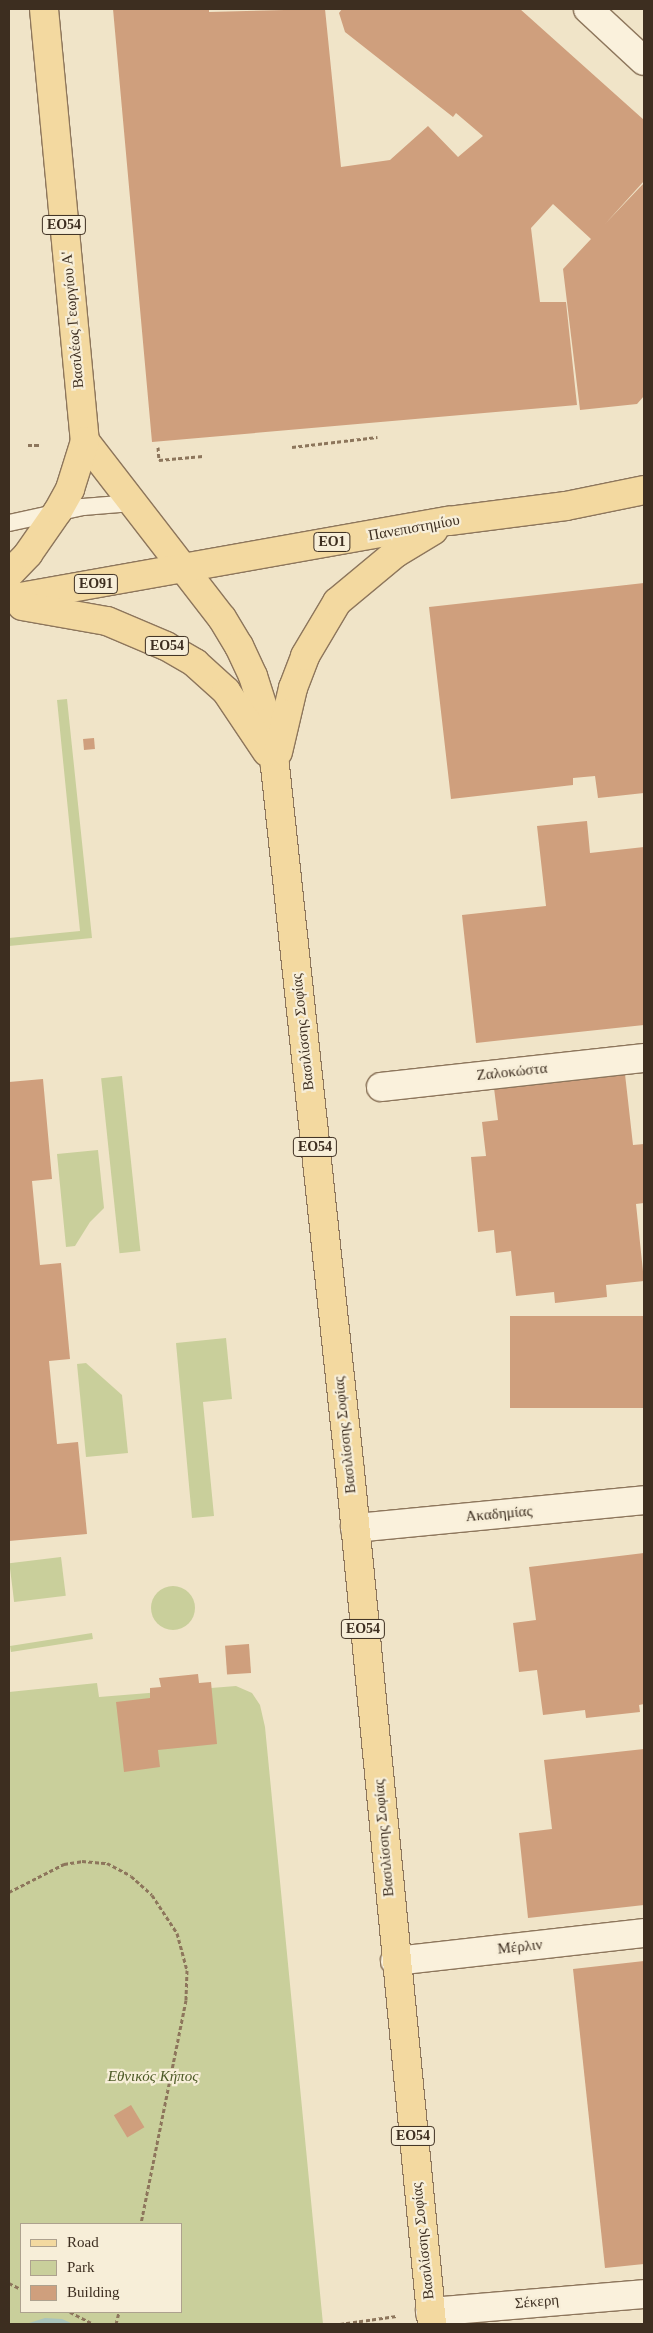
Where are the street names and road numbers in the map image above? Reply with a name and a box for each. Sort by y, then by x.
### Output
road number: ΕΟ54 [42,214,86,236]
street label: Βασιλέως Γεωργίου Α' [58,250,88,390]
street label: Πανεπιστημίου [367,511,461,545]
road number: ΕΟ1 [313,530,351,554]
road number: ΕΟ91 [74,572,118,596]
road number: ΕΟ54 [144,634,190,658]
street label: Βασιλίσσης Σοφίας [288,973,318,1091]
street label: Ζαλοκώστα [476,1059,548,1085]
road number: ΕΟ54 [292,1136,338,1158]
street label: Βασιλίσσης Σοφίας [330,1376,360,1494]
street label: Ακαδημίας [465,1502,533,1526]
road number: ΕΟ54 [340,1618,386,1640]
street label: Βασιλίσσης Σοφίας [370,1779,398,1897]
street label: Μέρλιν [497,1936,543,1958]
road number: ΕΟ54 [390,2124,436,2148]
street label: Βασιλίσσης Σοφίας [408,2182,438,2300]
street label: Σέκερη [514,2291,560,2313]

